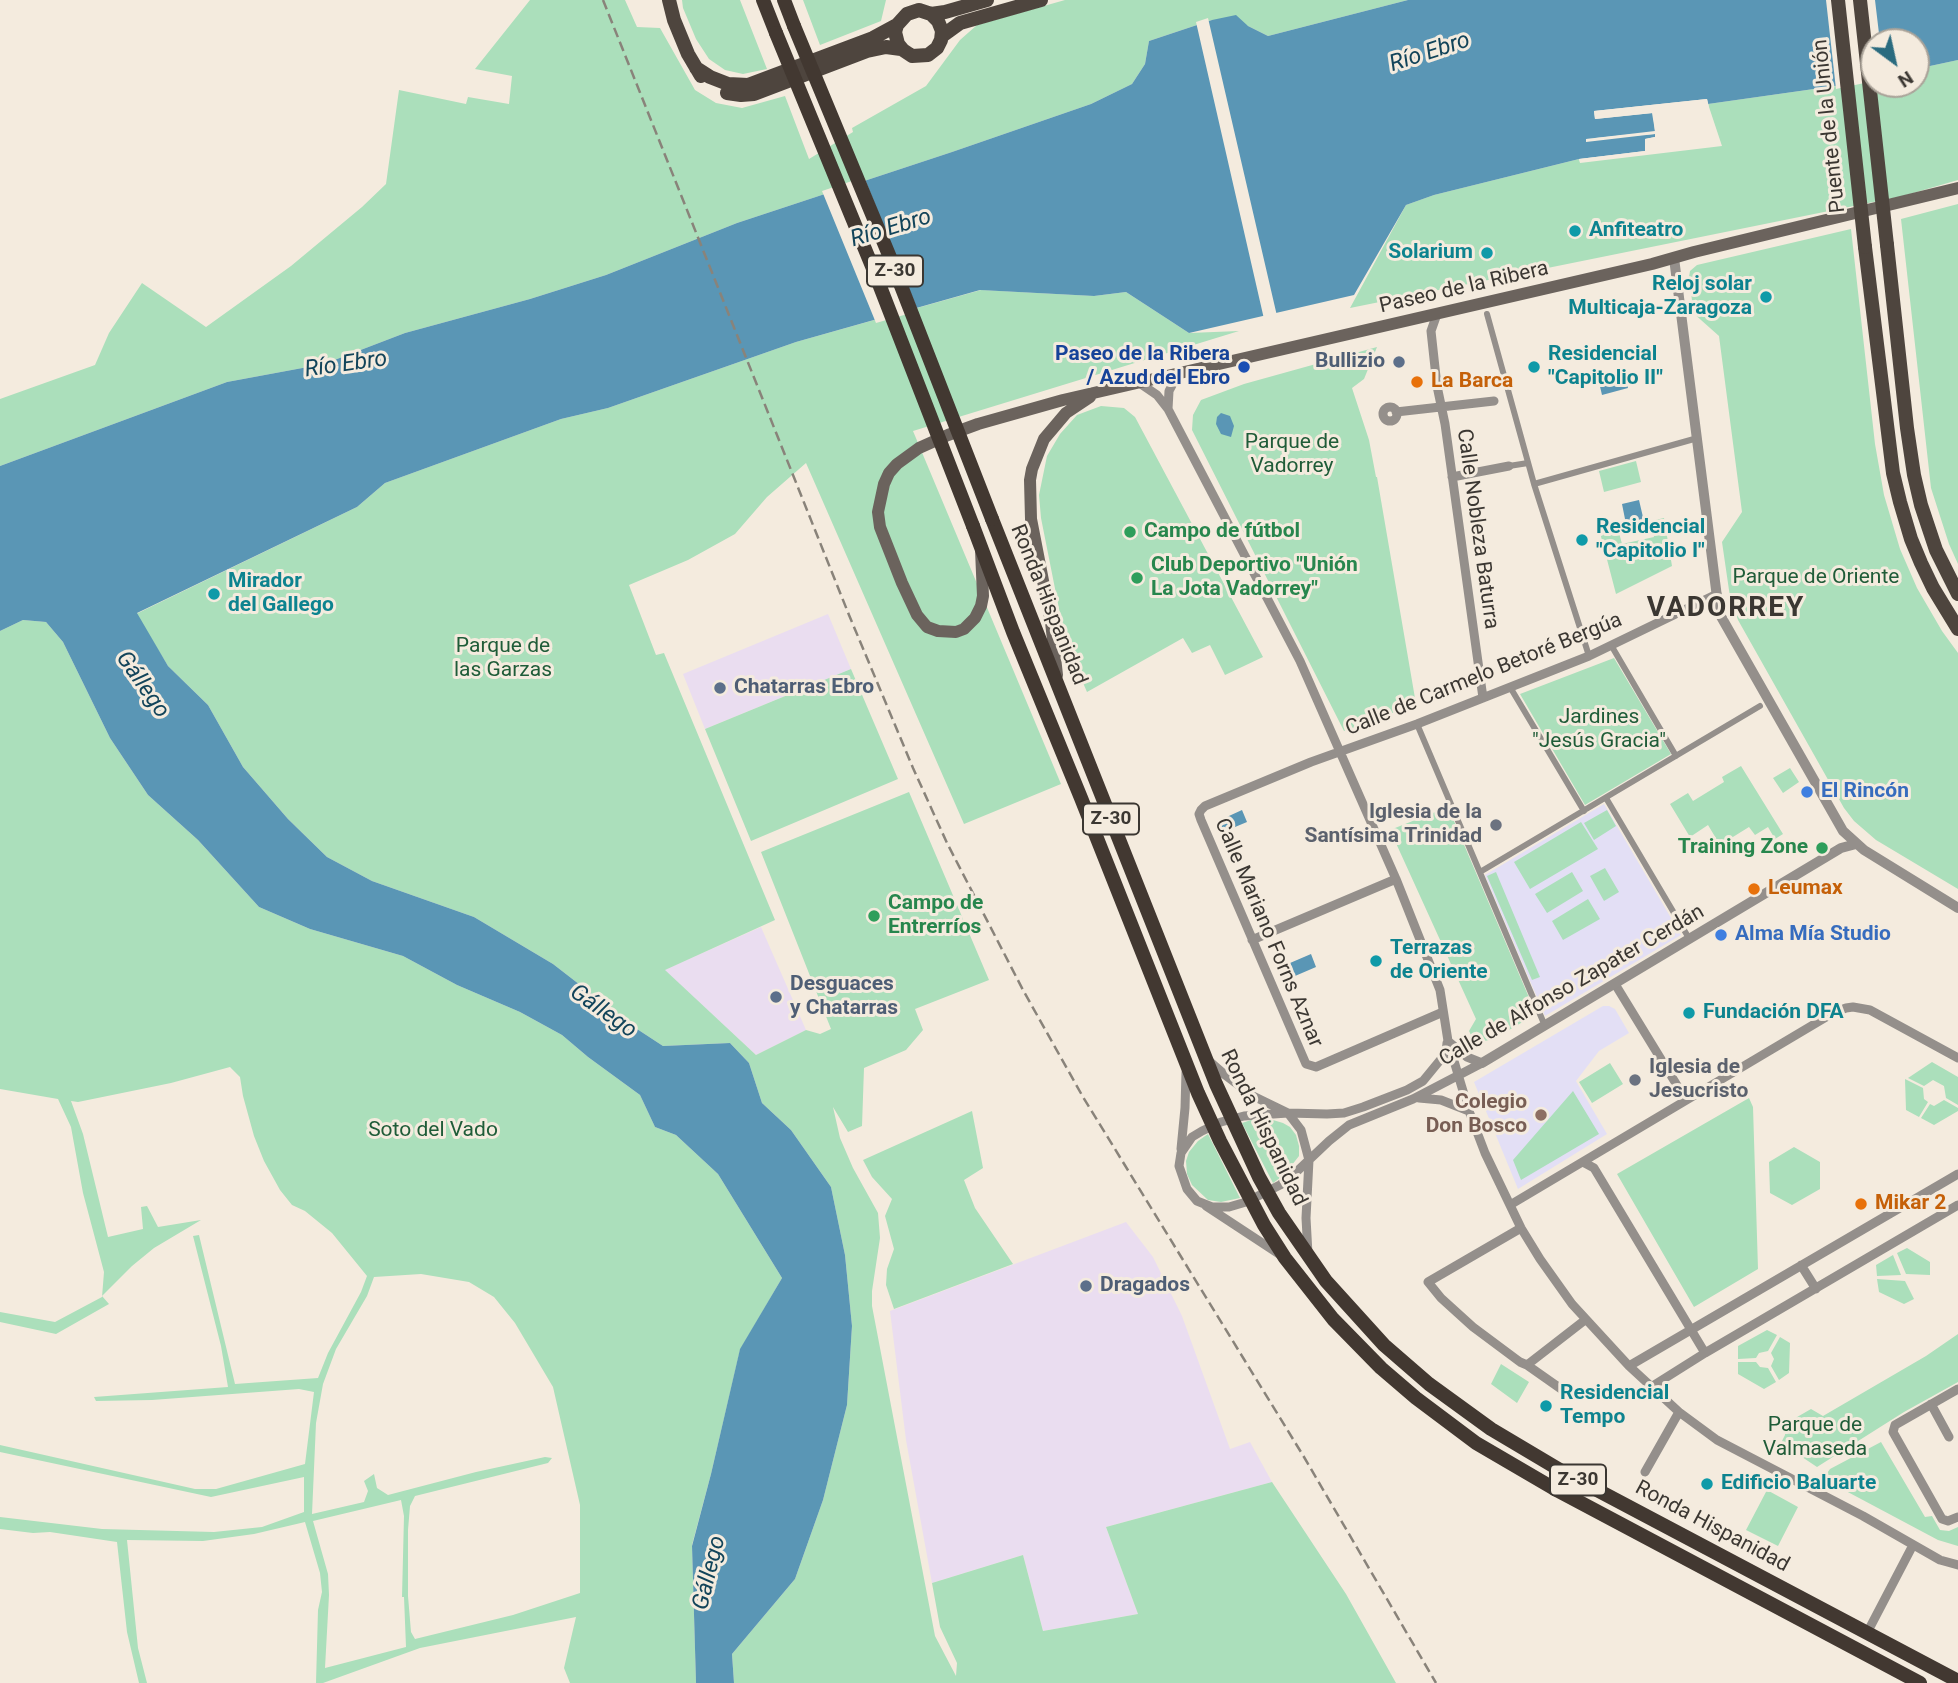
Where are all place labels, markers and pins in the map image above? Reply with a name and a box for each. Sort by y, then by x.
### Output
place label: Anfiteatro [1589,218,1683,244]
marker: Anfiteatro [1567,223,1583,239]
place label: Solarium [1388,240,1473,266]
marker: Solarium [1479,245,1495,261]
place label: Reloj solar Multicaja-Zaragoza [1568,272,1752,322]
marker: Reloj solar Multicaja-Zaragoza [1758,289,1774,305]
place label: Paseo de la Ribera / Azud del Ebro [1055,342,1230,392]
place label: Residencial "Capitolio II" [1548,342,1663,392]
place label: Bullizio [1315,349,1385,375]
marker: Bullizio [1391,354,1407,370]
marker: Paseo de la Ribera / Azud del Ebro [1236,359,1252,375]
marker: Residencial "Capitolio II" [1526,359,1542,375]
place label: La Barca [1431,369,1513,395]
marker: La Barca [1409,374,1425,390]
place label: Residencial "Capitolio I" [1596,515,1705,565]
place label: Campo de fútbol [1144,519,1300,545]
marker: Campo de fútbol [1122,524,1138,540]
marker: Residencial "Capitolio I" [1574,532,1590,548]
place label: Club Deportivo "Unión La Jota Vadorrey" [1151,553,1358,603]
place label: Mirador del Gallego [228,569,334,619]
marker: Club Deportivo "Unión La Jota Vadorrey" [1129,570,1145,586]
marker: Mirador del Gallego [206,586,222,602]
place label: Chatarras Ebro [734,675,874,701]
marker: Chatarras Ebro [712,680,728,696]
place label: El Rincón [1821,779,1909,805]
marker: El Rincón [1799,784,1815,800]
place label: Iglesia de la Santísima Trinidad [1304,800,1482,850]
marker: Iglesia de la Santísima Trinidad [1488,817,1504,833]
place label: Training Zone [1678,835,1808,861]
marker: Training Zone [1814,840,1830,856]
place label: Leumax [1768,876,1843,902]
marker: Leumax [1746,881,1762,897]
place label: Campo de Entrerríos [888,891,983,941]
marker: Campo de Entrerríos [866,908,882,924]
place label: Alma Mía Studio [1735,922,1891,948]
marker: Alma Mía Studio [1713,927,1729,943]
place label: Terrazas de Oriente [1390,936,1488,986]
marker: Terrazas de Oriente [1368,953,1384,969]
place label: Desguaces y Chatarras [790,972,898,1022]
marker: Desguaces y Chatarras [768,989,784,1005]
place label: Fundación DFA [1703,1000,1844,1026]
marker: Fundación DFA [1681,1005,1697,1021]
place label: Iglesia de Jesucristo [1649,1055,1748,1105]
marker: Iglesia de Jesucristo [1627,1072,1643,1088]
place label: Colegio Don Bosco [1426,1090,1527,1140]
marker: Colegio Don Bosco [1533,1107,1549,1123]
place label: Mikar 2 [1875,1191,1946,1217]
marker: Mikar 2 [1853,1196,1869,1212]
place label: Dragados [1100,1273,1190,1299]
marker: Dragados [1078,1278,1094,1294]
place label: Residencial Tempo [1560,1381,1669,1431]
marker: Residencial Tempo [1538,1398,1554,1414]
place label: Edificio Baluarte [1721,1471,1876,1497]
marker: Edificio Baluarte [1699,1476,1715,1492]

